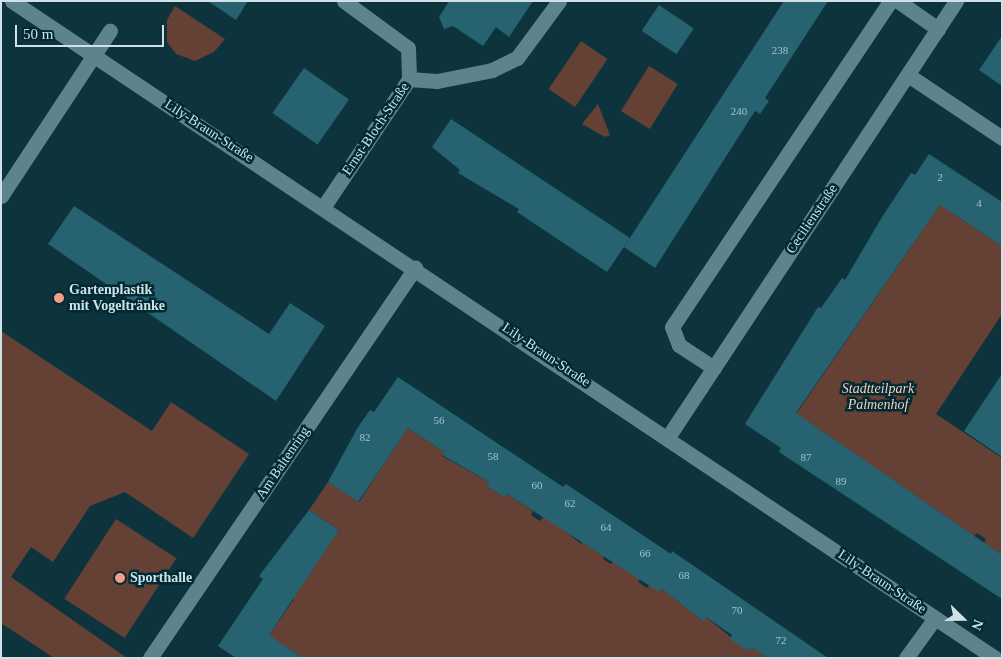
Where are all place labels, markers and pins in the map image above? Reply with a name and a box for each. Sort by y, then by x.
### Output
place label: Gartenplastik mit Vogeltränke [69,282,165,314]
marker: Gartenplastik mit Vogeltränke [53,292,65,304]
place label: Sporthalle [130,570,192,586]
marker: Sporthalle [114,572,126,584]

